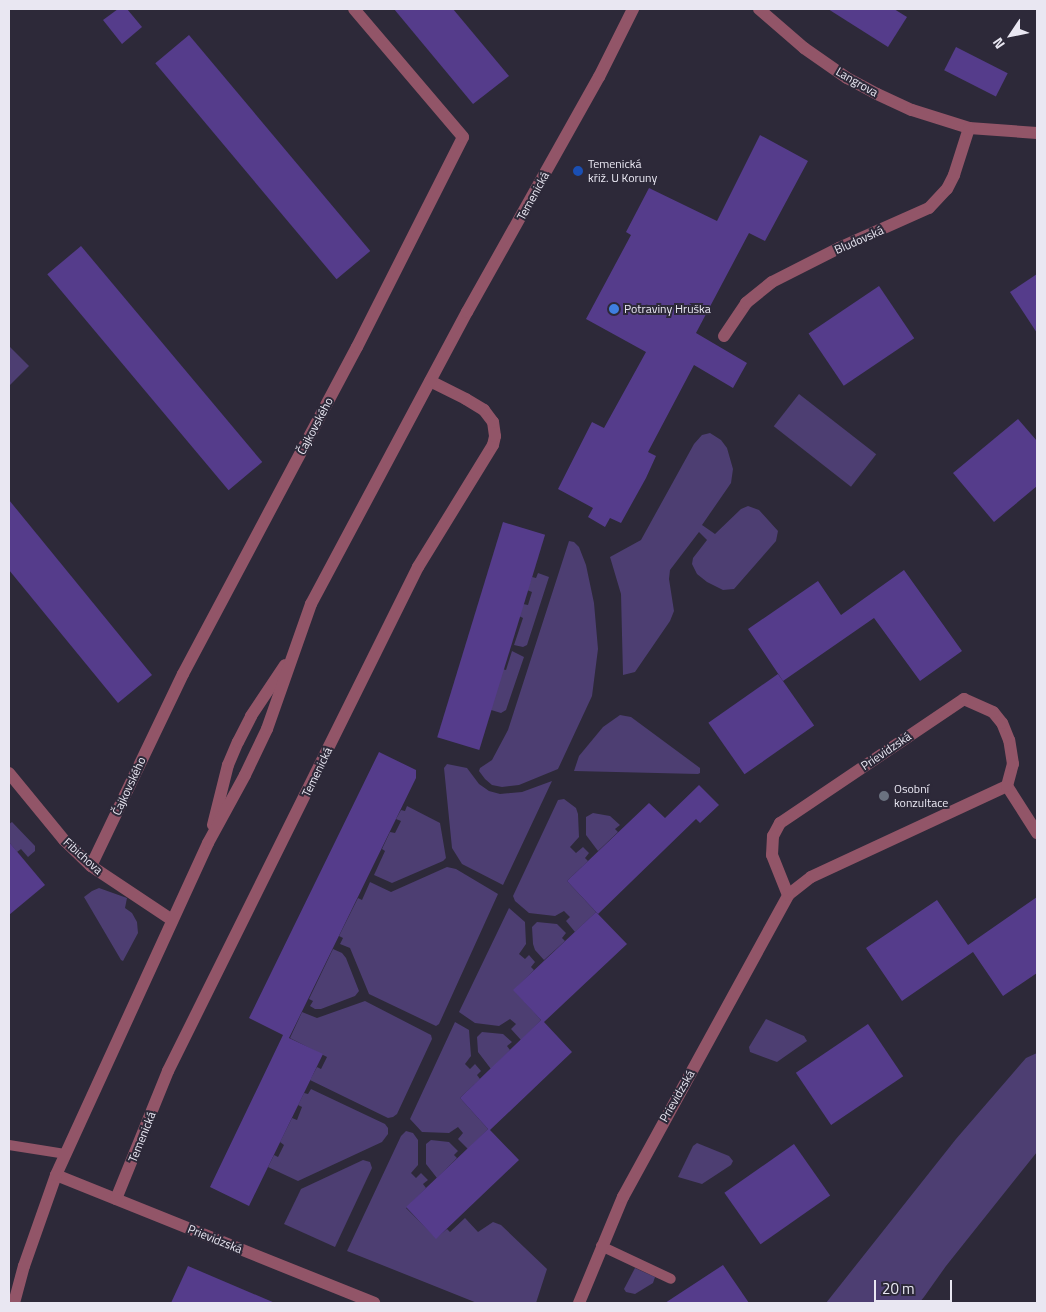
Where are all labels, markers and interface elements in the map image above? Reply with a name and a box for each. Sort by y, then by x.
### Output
north arrow [986,10,1036,60]
text: N [987,34,1010,54]
street label: Langrova [833,64,881,100]
place label: Temenická křiž. U Koruny [588,157,657,185]
marker: Temenická křiž. U Koruny [572,165,584,177]
street label: Temenická [514,169,552,223]
street label: Bludovská [832,223,886,257]
place label: Potraviny Hruška [624,302,711,316]
marker: Potraviny Hruška [608,303,620,315]
street label: Čajkovského [294,395,336,457]
street label: Prievidzská [858,729,914,773]
street label: Temenická [299,745,335,799]
street label: Čajkovského [109,755,149,817]
place label: Osobní konzultace [894,782,948,810]
marker: Osobní konzultace [878,790,890,802]
street label: Fibichova [61,835,105,877]
street label: Prievidzská [656,1068,698,1124]
street label: Temenická [125,1110,159,1164]
street label: Prievidzská [186,1222,244,1256]
scale bar [876,1270,954,1302]
text: 20 m [882,1277,915,1300]

